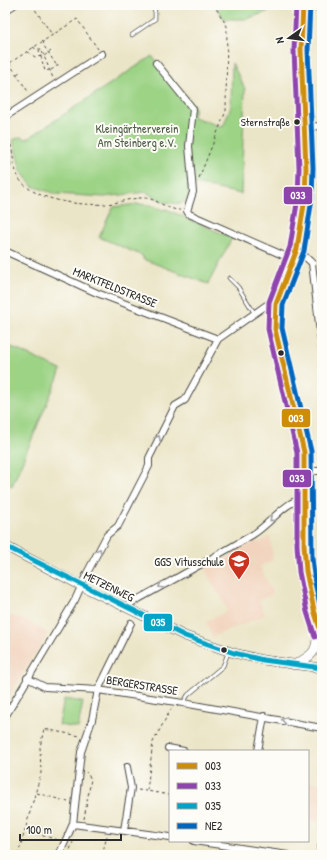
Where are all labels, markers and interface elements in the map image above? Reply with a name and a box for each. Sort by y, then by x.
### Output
north arrow [269,18,309,58]
text: N [272,36,287,45]
place label: Sternstraße [241,115,291,129]
marker: Sternstraße [292,117,302,127]
park label: Kleingärtnerverein Am Steinberg e.V. [95,120,179,151]
line badge: 033 [283,186,313,205]
text: 033 [291,188,305,202]
street label: MARKTFELDSTRASSE [71,262,160,312]
unlabelled marker [276,348,286,358]
line badge: 003 [281,408,311,428]
text: 003 [289,411,303,425]
one-way arrow [154,435,161,443]
line badge: 033 [282,469,312,488]
text: 033 [290,471,304,485]
one-way arrow [269,514,276,521]
one-way arrow [94,548,101,555]
school or university icon: GGS Vitusschule [226,548,252,581]
place label: GGS Vitusschule [154,553,224,570]
street label: METZENWEG [81,566,137,606]
one-way arrow [158,582,165,589]
line badge: 035 [143,613,173,632]
text: 035 [151,615,166,629]
unlabelled marker [219,645,229,655]
street label: BERGERSTRASSE [105,671,180,699]
one-way arrow [281,717,287,725]
legend [169,750,309,842]
text: 003 [205,757,221,774]
text: 033 [205,777,221,794]
text: 035 [205,797,221,814]
scale bar [20,816,121,842]
text: NE2 [205,817,223,834]
text: 100 m [26,821,52,838]

